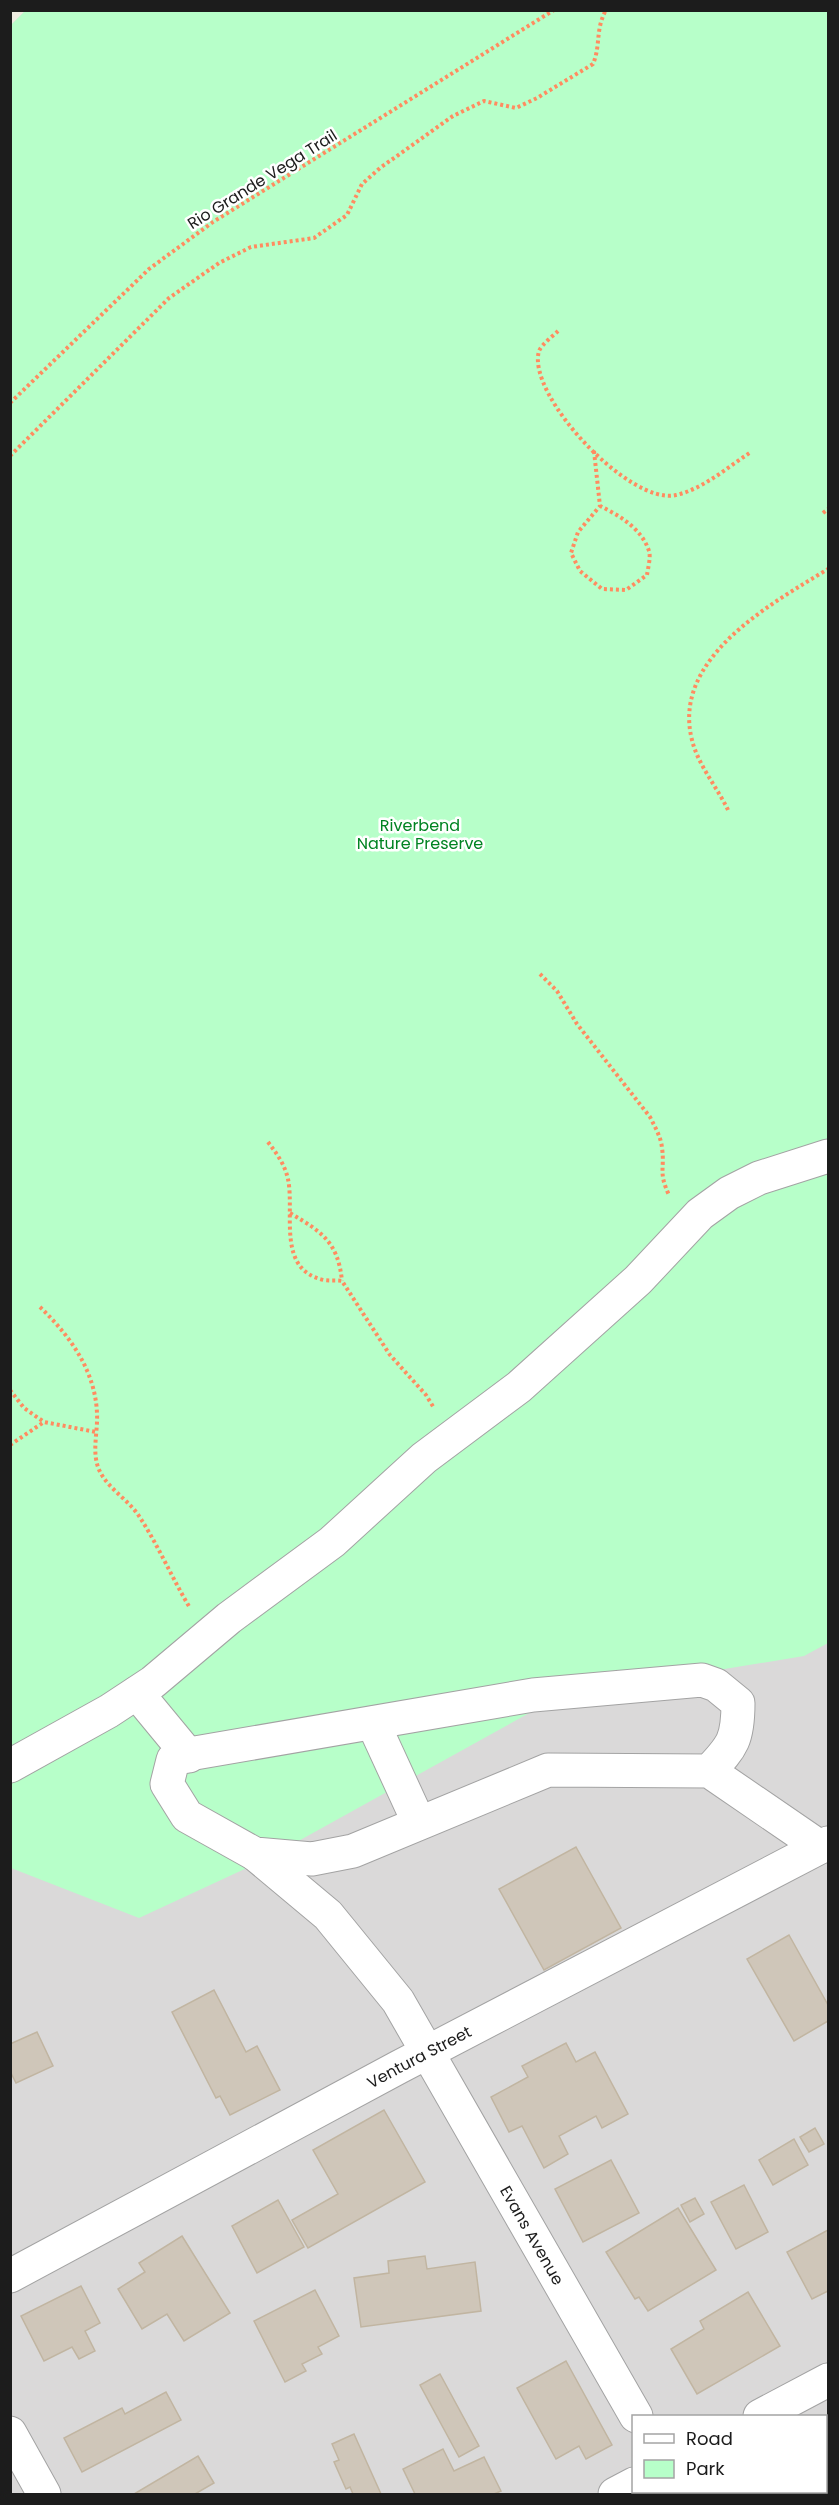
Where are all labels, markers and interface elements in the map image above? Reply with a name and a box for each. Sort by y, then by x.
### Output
street label: Rio Grande Vega Trail [183,124,342,235]
park label: Riverbend Nature Preserve [357,814,483,855]
street label: Ventura Street [363,2020,476,2094]
street label: Evans Avenue [494,2182,570,2289]
legend [632,2415,827,2493]
text: Road [686,2426,733,2451]
text: Park [686,2456,725,2481]

